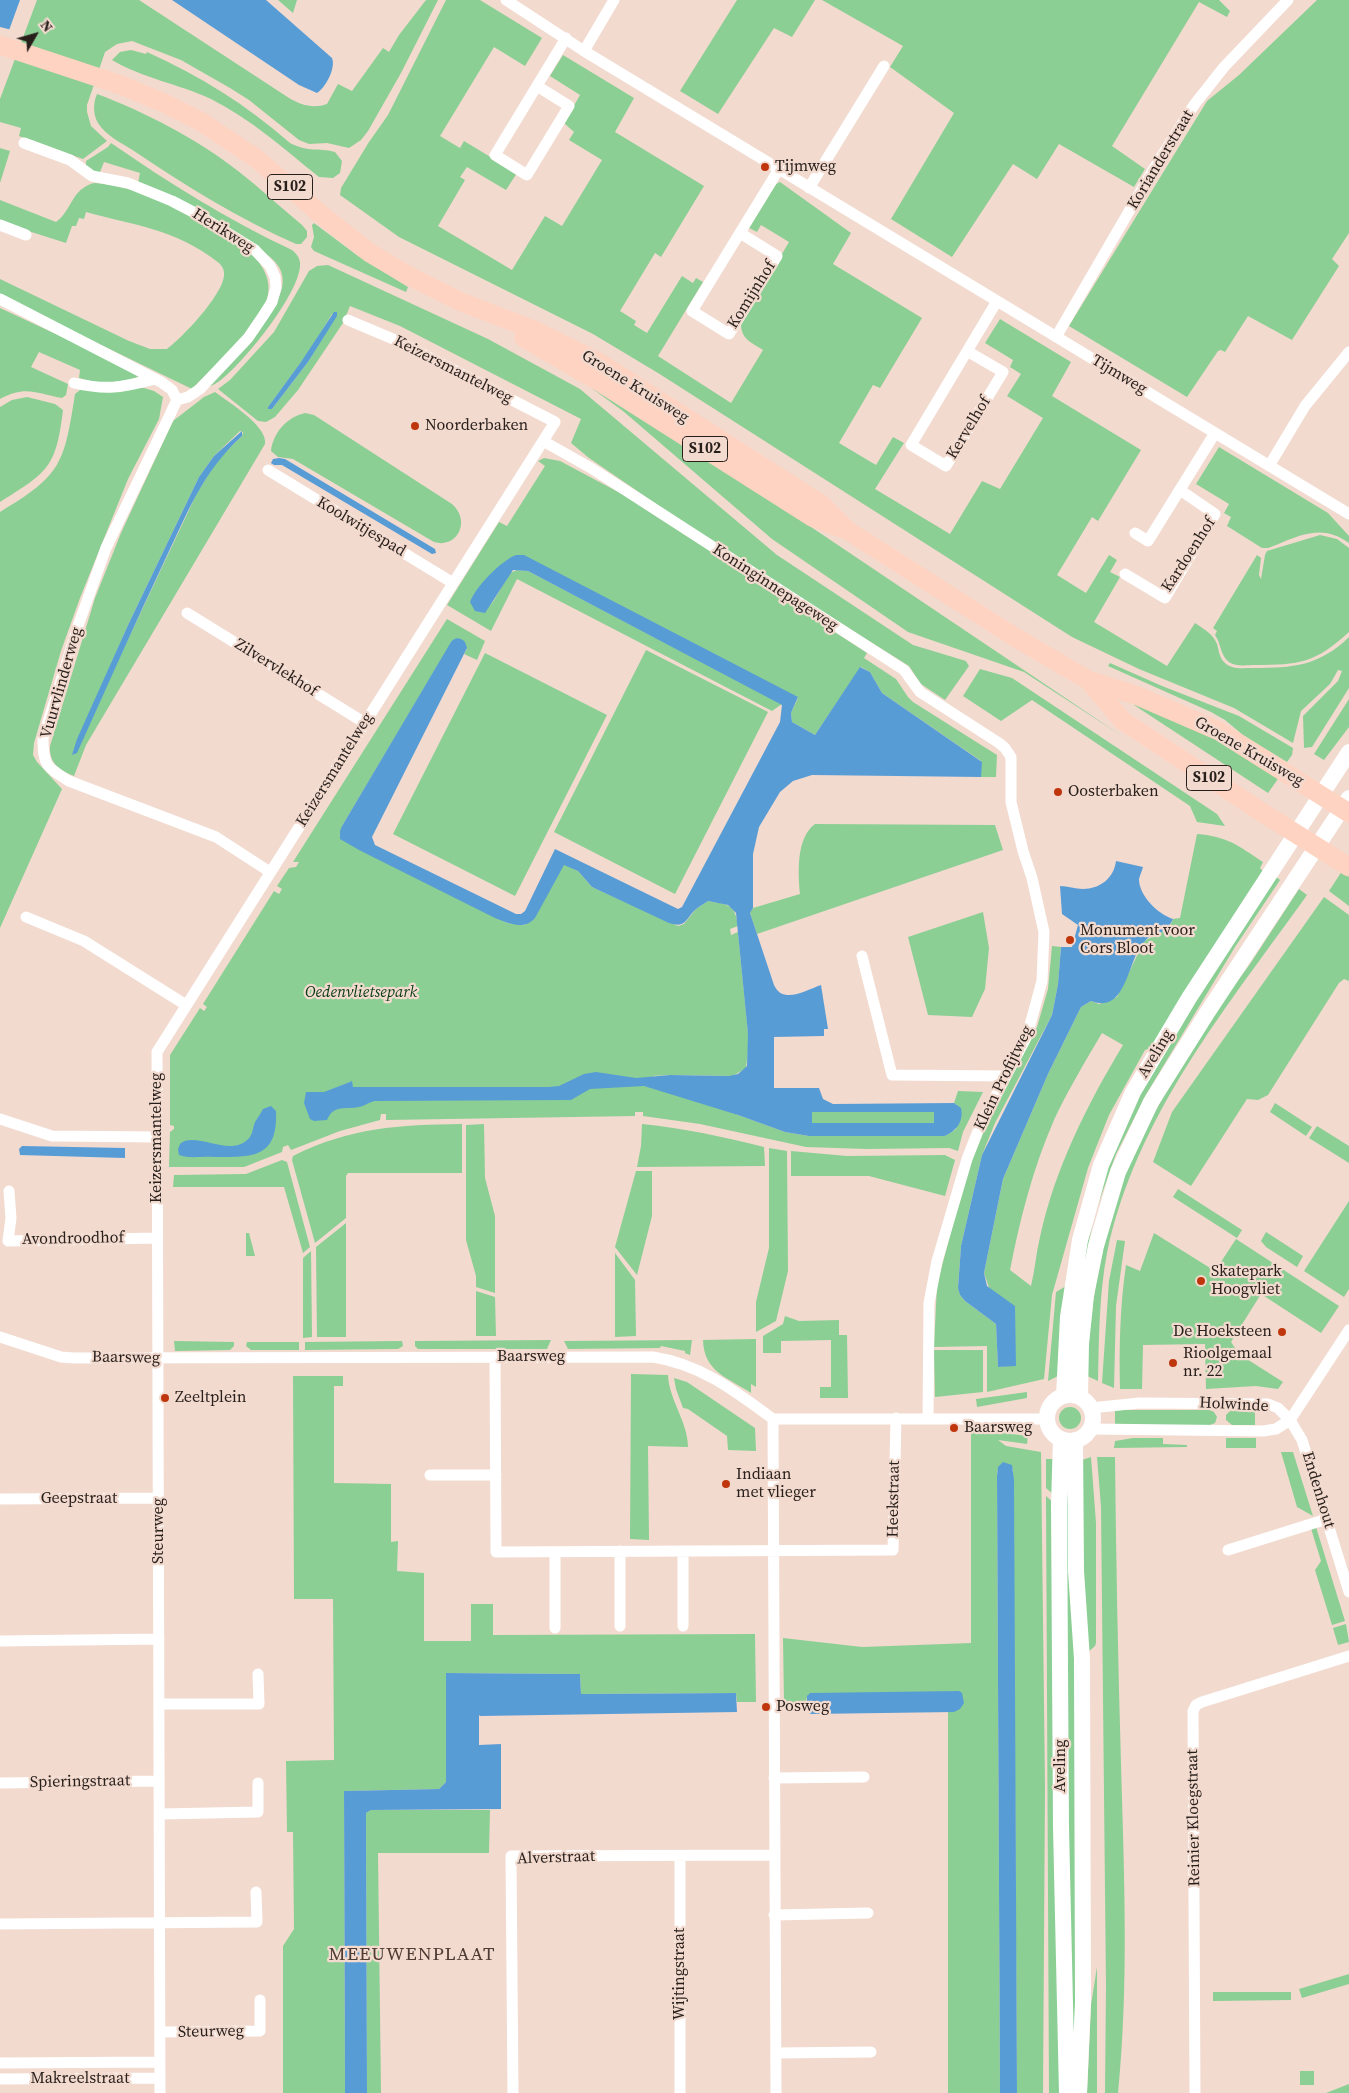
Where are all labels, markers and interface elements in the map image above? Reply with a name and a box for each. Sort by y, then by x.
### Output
north arrow [10,10,60,60]
text: N [36,16,58,36]
street label: Korianderstraat [1124,107,1198,213]
place label: Tijmweg [775,157,836,177]
marker: Tijmweg [759,161,771,173]
road number: S102 [268,174,312,200]
street label: Herikweg [189,205,257,257]
street label: Komijnhof [724,257,780,333]
street label: Keizersmantelweg [390,332,516,408]
street label: Groene Kruisweg [578,346,692,428]
street label: Tijmweg [1088,351,1150,399]
street label: Kervelhof [943,393,995,463]
place label: Noorderbaken [425,416,528,436]
marker: Noorderbaken [409,420,421,432]
road number: S102 [682,436,728,462]
street label: Koolwitjespad [313,493,409,561]
street label: Kardoenhof [1158,514,1220,596]
street label: Koninginnepageweg [709,540,841,636]
street label: Vuurvlinderweg [37,625,87,741]
street label: Zilvervlekhof [231,635,321,701]
street label: Keizersmantelweg [292,710,378,830]
street label: Groene Kruisweg [1191,713,1307,791]
road number: S102 [1186,766,1232,790]
place label: Oosterbaken [1068,782,1159,802]
marker: Oosterbaken [1052,786,1064,798]
place label: Monument voor Cors Bloot [1080,921,1195,959]
marker: Monument voor Cors Bloot [1064,934,1076,946]
park label: Oedenvlietsepark [305,983,417,1003]
street label: Klein Profijtweg [970,1022,1038,1134]
street label: Aveling [1134,1026,1178,1082]
street label: Keizersmantelweg [147,1073,167,1203]
street label: Avondroodhof [22,1229,124,1249]
place label: Skatepark Hoogvliet [1211,1262,1282,1300]
marker: Skatepark Hoogvliet [1195,1275,1207,1287]
place label: De Hoeksteen [1173,1322,1272,1342]
marker: De Hoeksteen [1276,1326,1288,1338]
place label: Rioolgemaal nr. 22 [1183,1344,1272,1382]
street label: Baarsweg [497,1347,565,1367]
street label: Baarsweg [92,1348,160,1368]
marker: Rioolgemaal nr. 22 [1167,1357,1179,1369]
place label: Zeeltplein [175,1388,247,1408]
marker: Zeeltplein [159,1392,171,1404]
street label: Holwinde [1199,1394,1269,1416]
place label: Baarsweg [964,1418,1032,1438]
marker: Baarsweg [948,1422,960,1434]
street label: Endenhout [1297,1449,1339,1531]
street label: Heekstraat [884,1460,904,1538]
place label: Indiaan met vlieger [736,1465,816,1503]
marker: Indiaan met vlieger [720,1478,732,1490]
street label: Geepstraat [41,1489,117,1509]
street label: Steurweg [149,1498,169,1564]
place label: Posweg [776,1697,829,1717]
marker: Posweg [760,1701,772,1713]
street label: Aveling [1051,1740,1071,1792]
street label: Reinier Kloegstraat [1183,1749,1205,1887]
street label: Spieringstraat [30,1772,130,1792]
street label: Alverstraat [517,1847,595,1869]
street label: Wijtingstraat [670,1928,690,2020]
district label: MEEUWENPLAAT [327,1944,497,1966]
street label: Steurweg [178,2022,244,2042]
street label: Makreelstraat [31,2069,129,2089]

